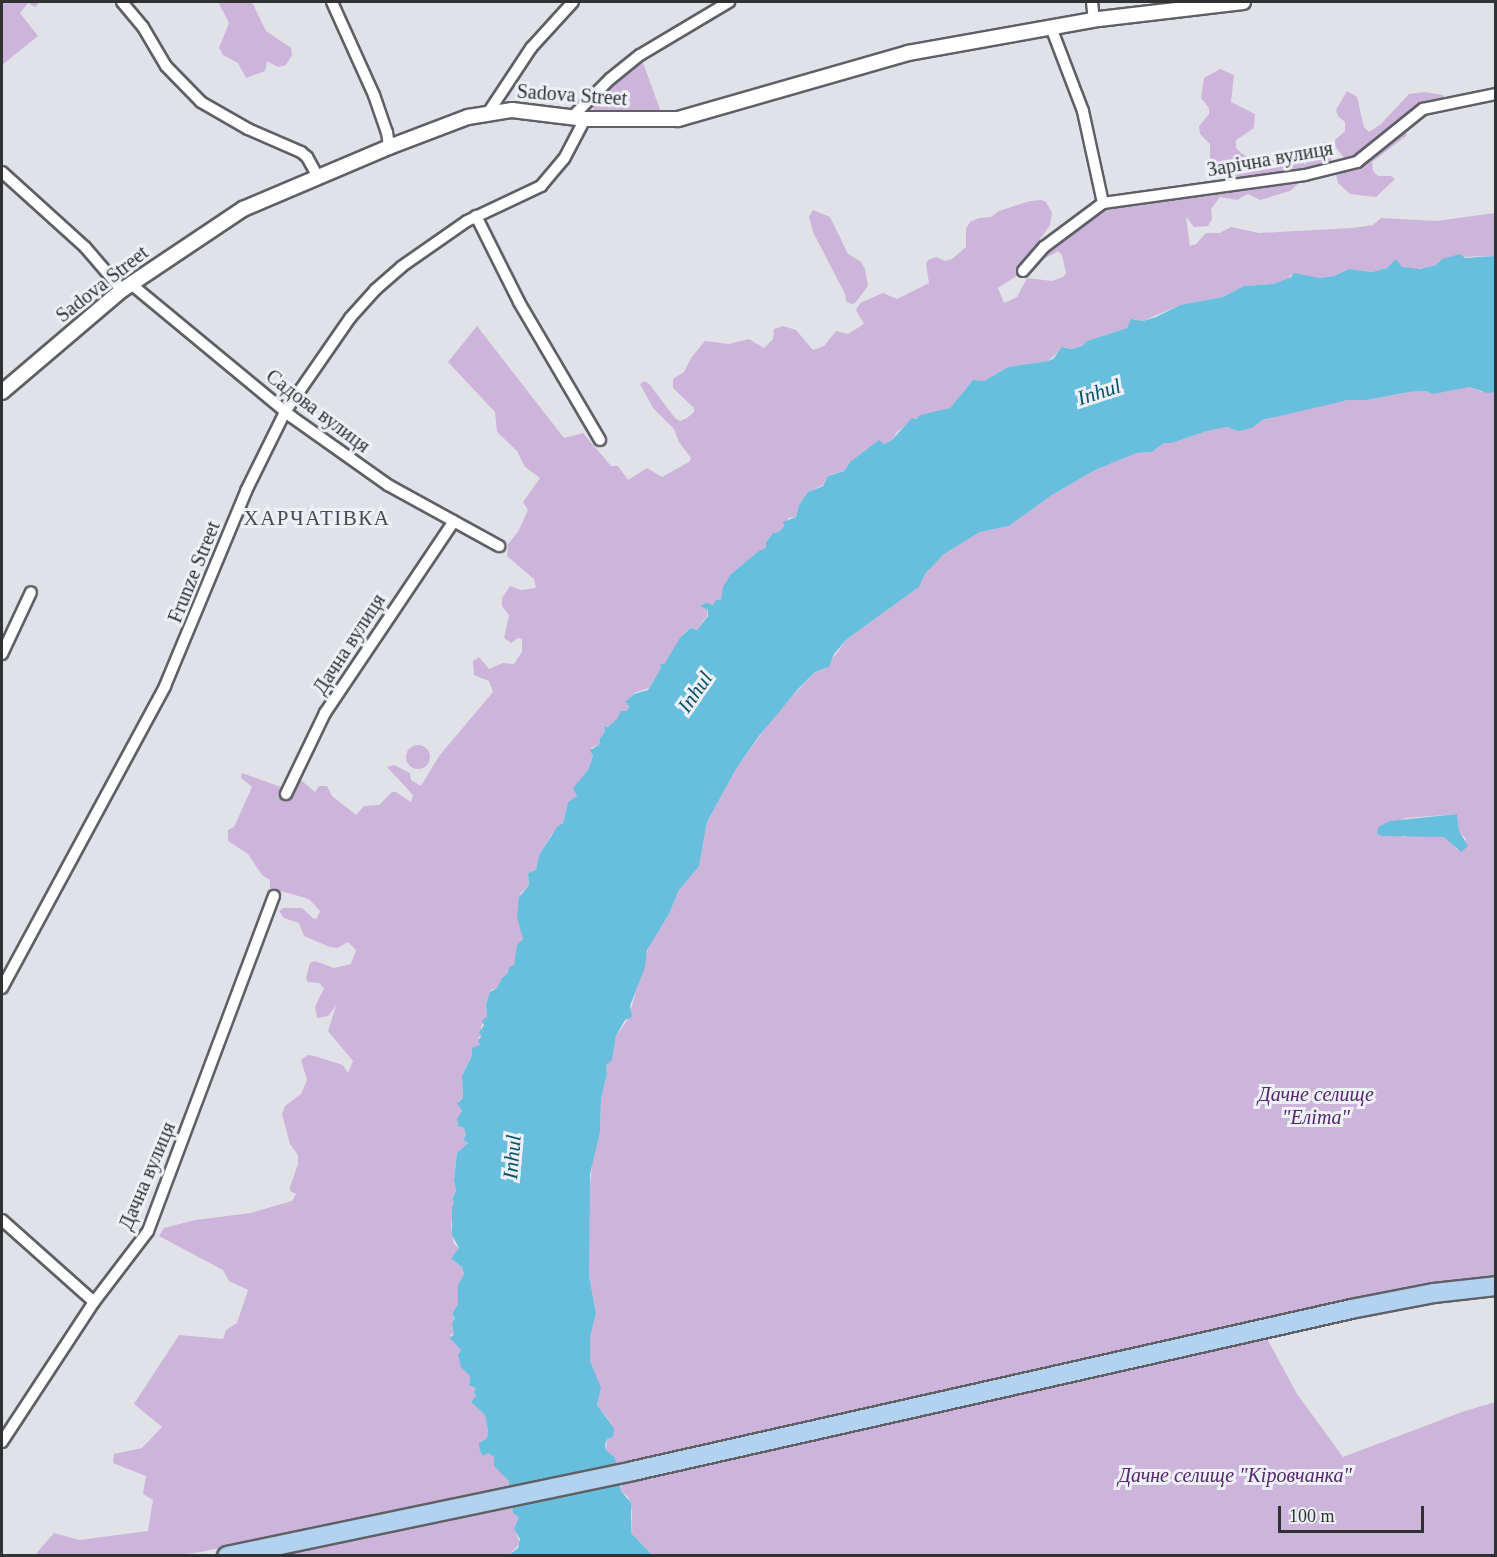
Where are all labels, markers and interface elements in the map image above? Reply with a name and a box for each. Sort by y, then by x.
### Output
street label: Sadova Street [516,79,628,111]
street label: Зарічна вулиця [1205,136,1335,182]
street label: Sadova Street [51,241,153,327]
street label: Садова вулиця [261,364,375,458]
water label: Inhul [1074,373,1124,411]
district label: ХАРЧАТІВКА [244,505,390,531]
street label: Frunze Street [163,518,225,626]
street label: Дачна вулиця [308,589,390,699]
water label: Inhul [672,667,718,717]
park label: Дачне селище "Еліта" [1258,1082,1374,1129]
street label: Дачна вулиця [114,1118,180,1234]
water label: Inhul [498,1134,526,1180]
park label: Дачне селище "Кіровчанка" [1118,1463,1352,1487]
scale bar [1281,1494,1426,1532]
text: 100 m [1289,1506,1335,1526]

